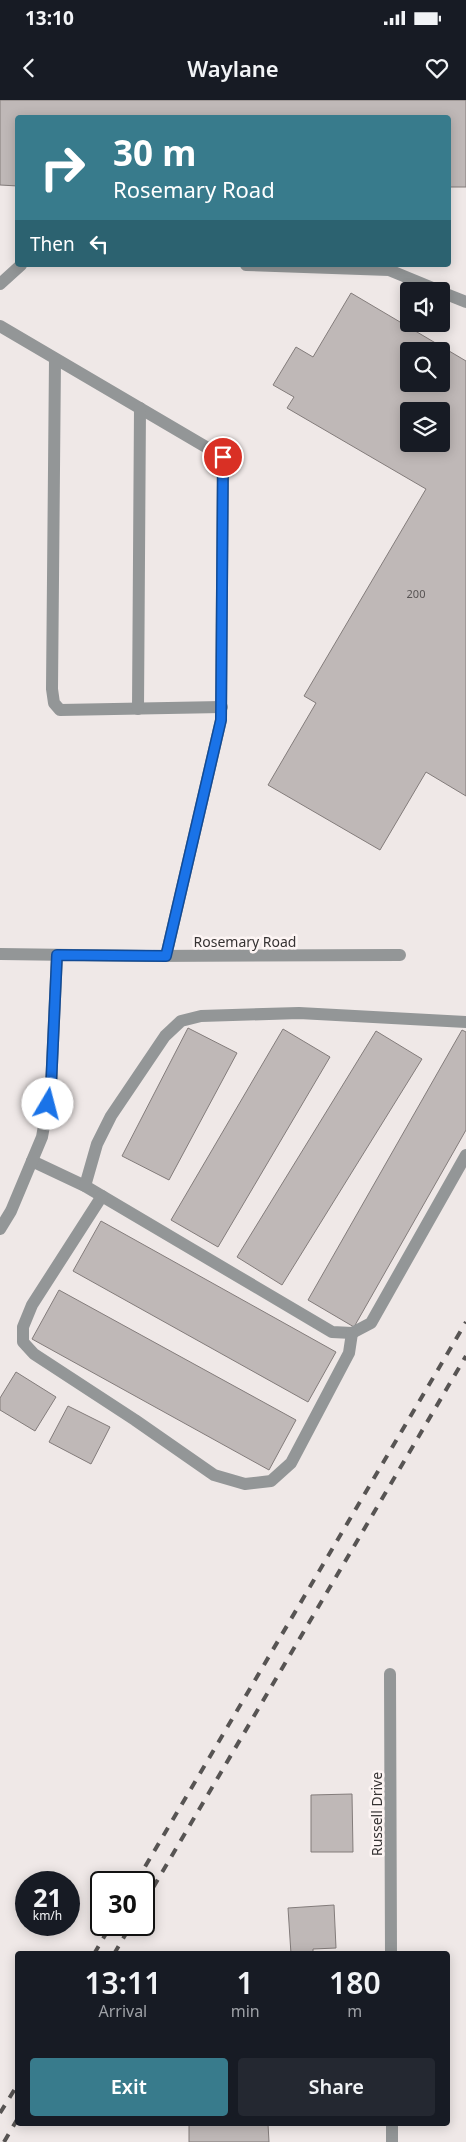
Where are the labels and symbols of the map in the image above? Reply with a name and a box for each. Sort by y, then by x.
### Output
pin [202,436,244,478]
house number: 200 [407,586,425,601]
street label: Rosemary Road [194,932,296,951]
position arrow [21,1077,73,1129]
street label: Russell Drive [367,1772,386,1856]
speed limit sign: 30 [90,1871,155,1936]

